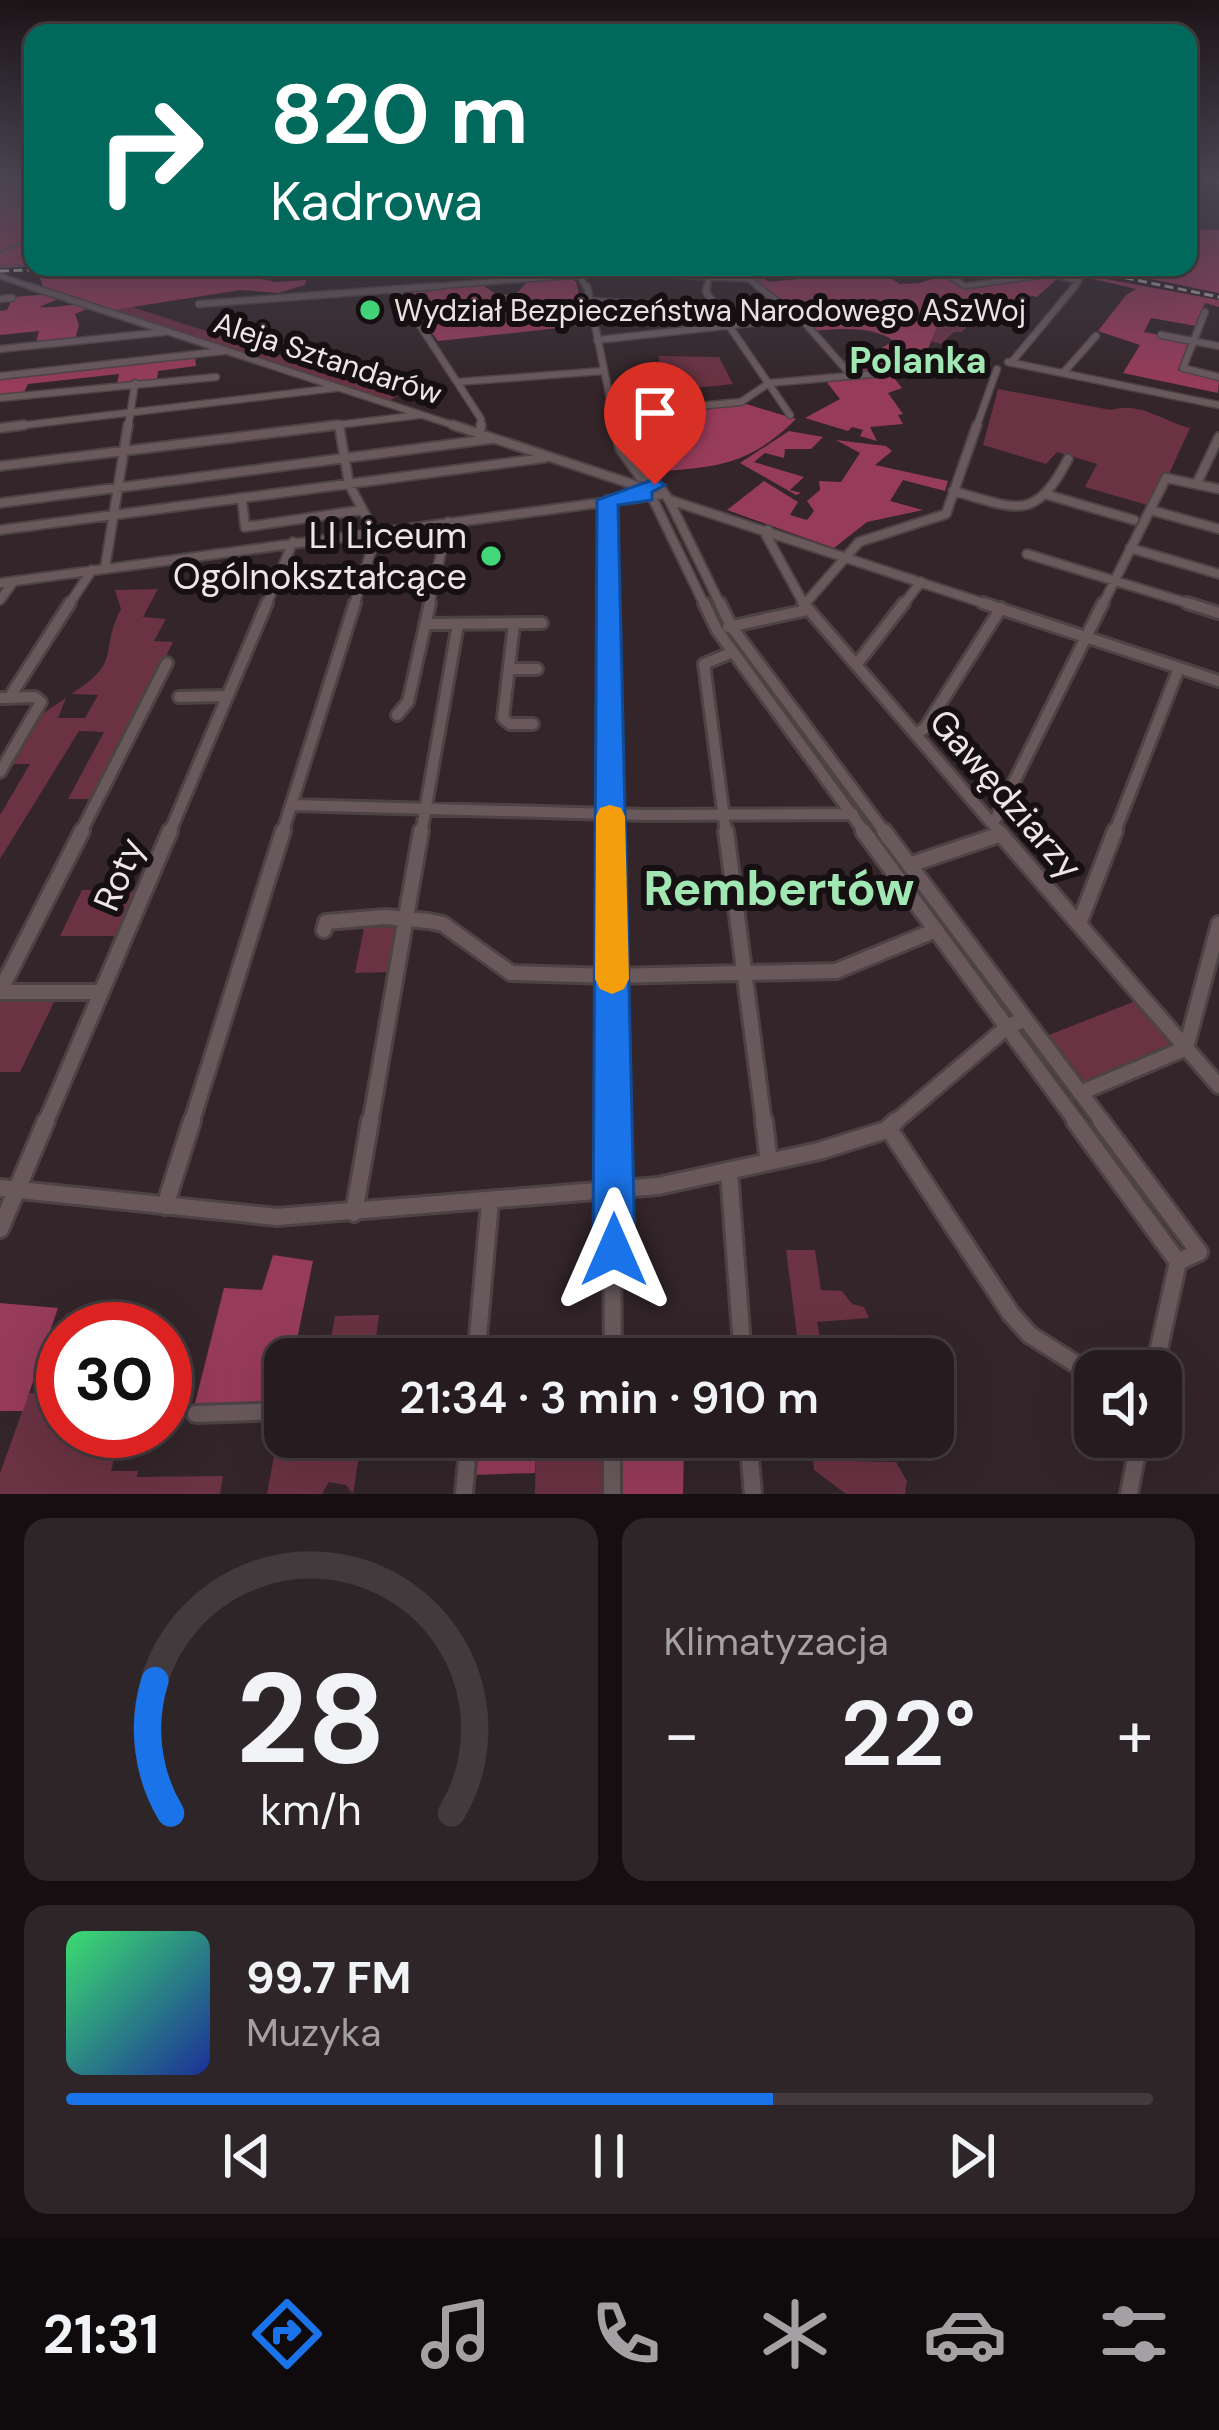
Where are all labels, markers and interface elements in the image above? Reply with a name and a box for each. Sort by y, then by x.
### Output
text: 820 m [270,60,529,169]
icon: right [72,72,228,228]
text: Kadrowa [270,166,483,237]
place label: Wydział Bezpieczeństwa Narodowego ASzWoj [394,291,1026,330]
marker: Wydział Bezpieczeństwa Narodowego ASzWoj [357,297,383,323]
street label: Aleja Sztandarów [209,303,447,413]
district label: Polanka [849,337,987,384]
pin [604,362,706,485]
icon: arrive [622,380,688,446]
place label: LI Liceum Ogólnokształcące [173,512,467,600]
marker: LI Liceum Ogólnokształcące [478,543,504,569]
street label: Gawędziarzy [919,699,1093,889]
street label: Roty [83,830,155,918]
district label: Rembertów [644,857,914,920]
position arrow [551,1187,677,1313]
speed limit sign: 30 [36,1302,192,1458]
map controls [1074,1350,1182,1458]
button: sound [1074,1350,1182,1458]
text: 21:34 · 3 min · 910 m [399,1368,819,1427]
text: Klimatyzacja [664,1616,889,1667]
text: 28 [236,1638,386,1801]
text: 22° [840,1676,976,1793]
text: − [664,1692,700,1777]
text: + [1117,1692,1153,1777]
text: km/h [260,1781,361,1837]
text: 99.7 FM [246,1948,411,2007]
text: Muzyka [246,2007,381,2058]
icon: previous [214,2123,280,2189]
icon: pause [576,2123,642,2189]
icon: next [939,2123,1005,2189]
icon: directions [245,2292,329,2376]
icon: music [414,2292,498,2376]
icon: phone [584,2292,668,2376]
icon: climate [753,2292,837,2376]
icon: car [923,2292,1007,2376]
icon: filters [1092,2292,1176,2376]
text: 21:31 [43,2299,159,2370]

